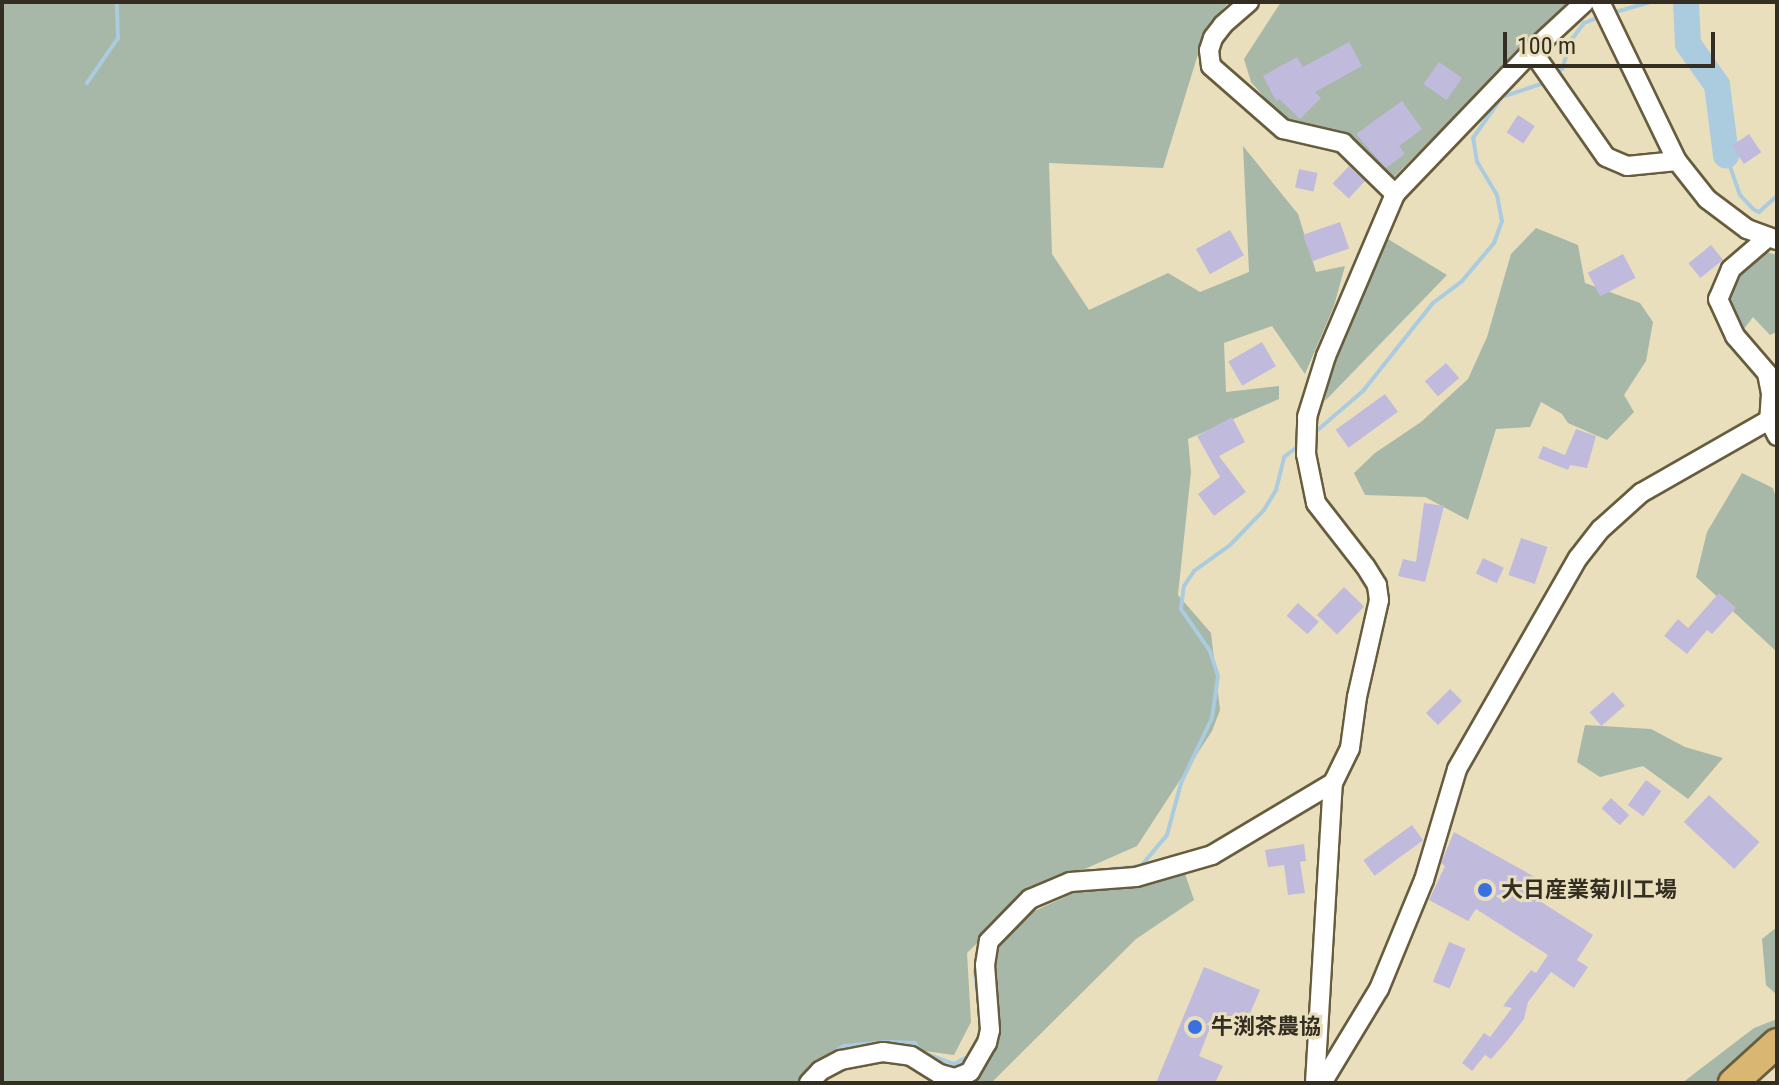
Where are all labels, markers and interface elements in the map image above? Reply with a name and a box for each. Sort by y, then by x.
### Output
scale bar [1507,16,1719,66]
text: 100 m [1517,32,1576,60]
place label: 大日産業菊川工場 [1501,877,1677,903]
marker: 大日産業菊川工場 [1476,881,1494,899]
place label: 牛渕茶農協 [1211,1014,1321,1040]
marker: 牛渕茶農協 [1186,1018,1204,1036]

